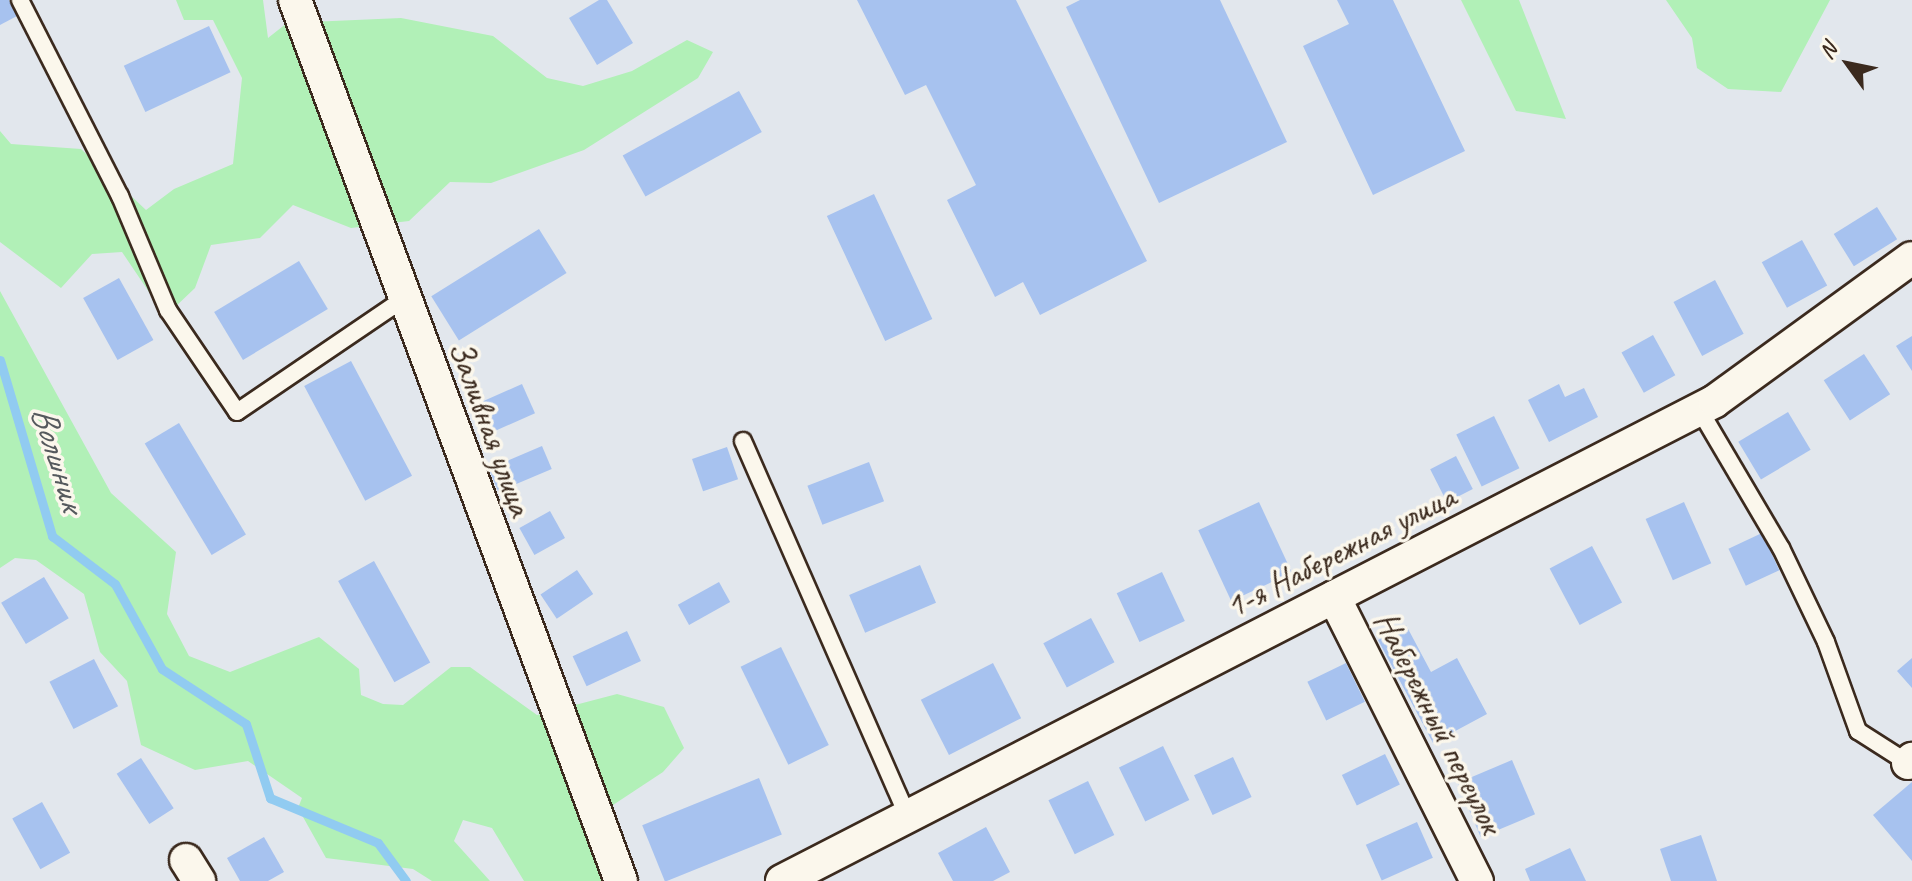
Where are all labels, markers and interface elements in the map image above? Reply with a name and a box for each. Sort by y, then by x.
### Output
north arrow [1808,24,1888,104]
text: N [1812,38,1843,64]
street label: Заливная улица [440,334,542,522]
water label: Волшник [22,400,94,516]
street label: 1-я Набережная улица [1217,475,1463,627]
street label: Набережный переулок [1366,604,1512,840]

